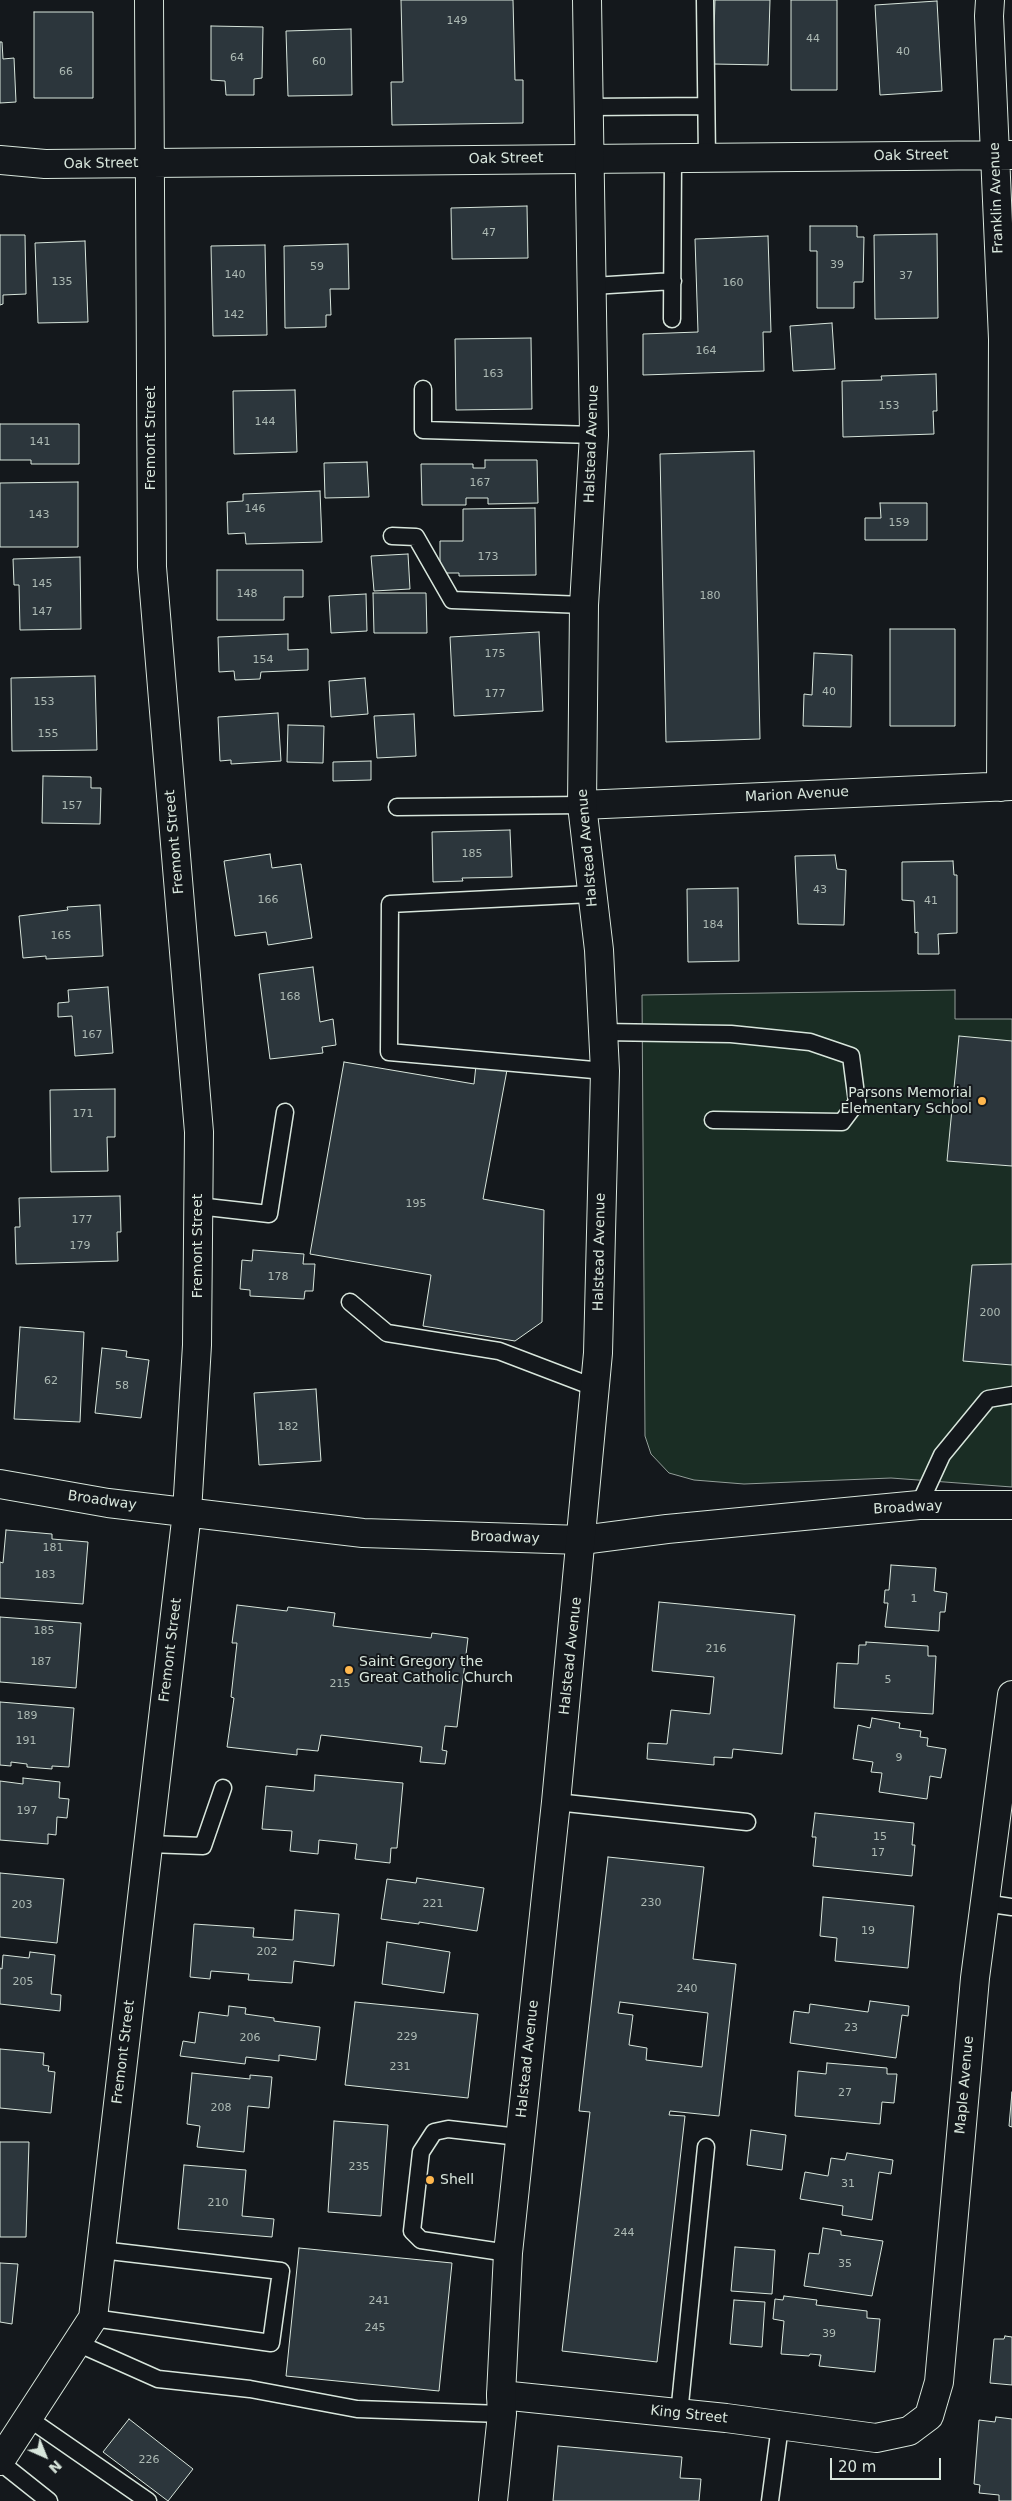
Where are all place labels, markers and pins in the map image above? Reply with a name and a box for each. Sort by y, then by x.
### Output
place label: Parsons Memorial Elementary School [840,1085,972,1118]
marker: Parsons Memorial Elementary School [976,1095,988,1107]
place label: Saint Gregory the Great Catholic Church [359,1654,513,1686]
marker: Saint Gregory the Great Catholic Church [343,1664,355,1676]
place label: Shell [440,2172,474,2188]
marker: Shell [424,2174,436,2186]

